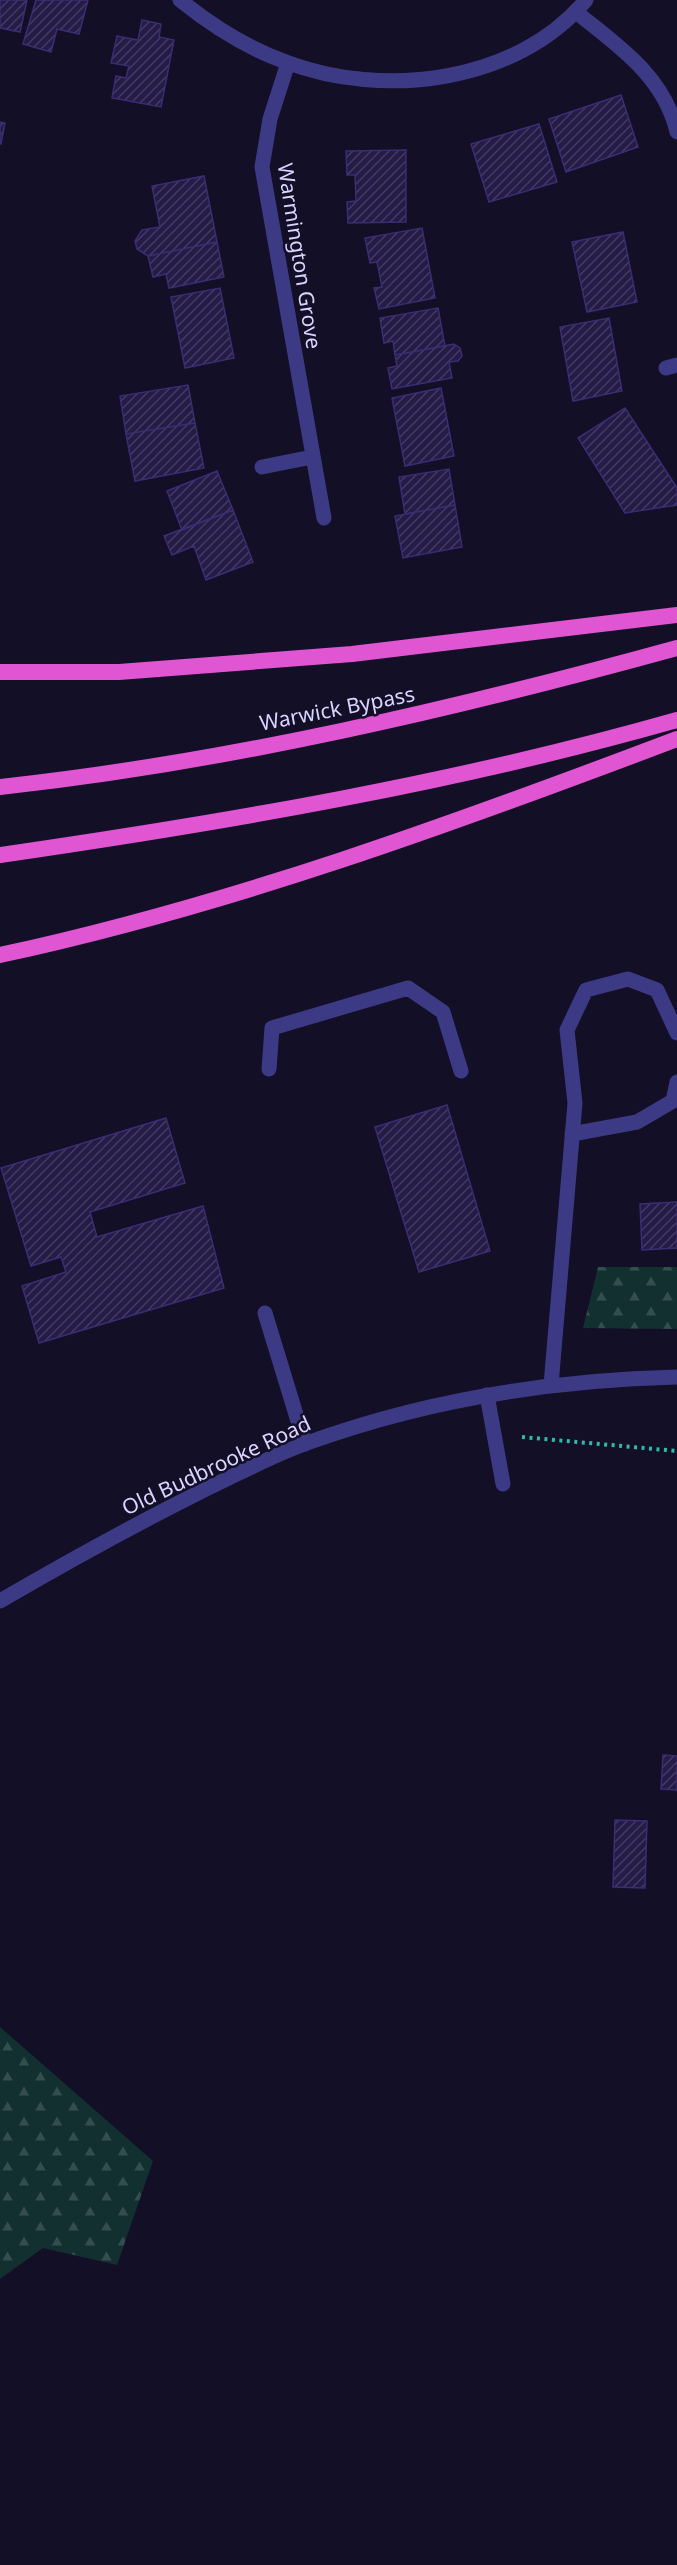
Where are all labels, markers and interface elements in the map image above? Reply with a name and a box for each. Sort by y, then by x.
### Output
street label: Warmington Grove [272,161,328,351]
street label: Warwick Bypass [257,679,417,737]
street label: Old Budbrooke Road [117,1409,315,1521]

